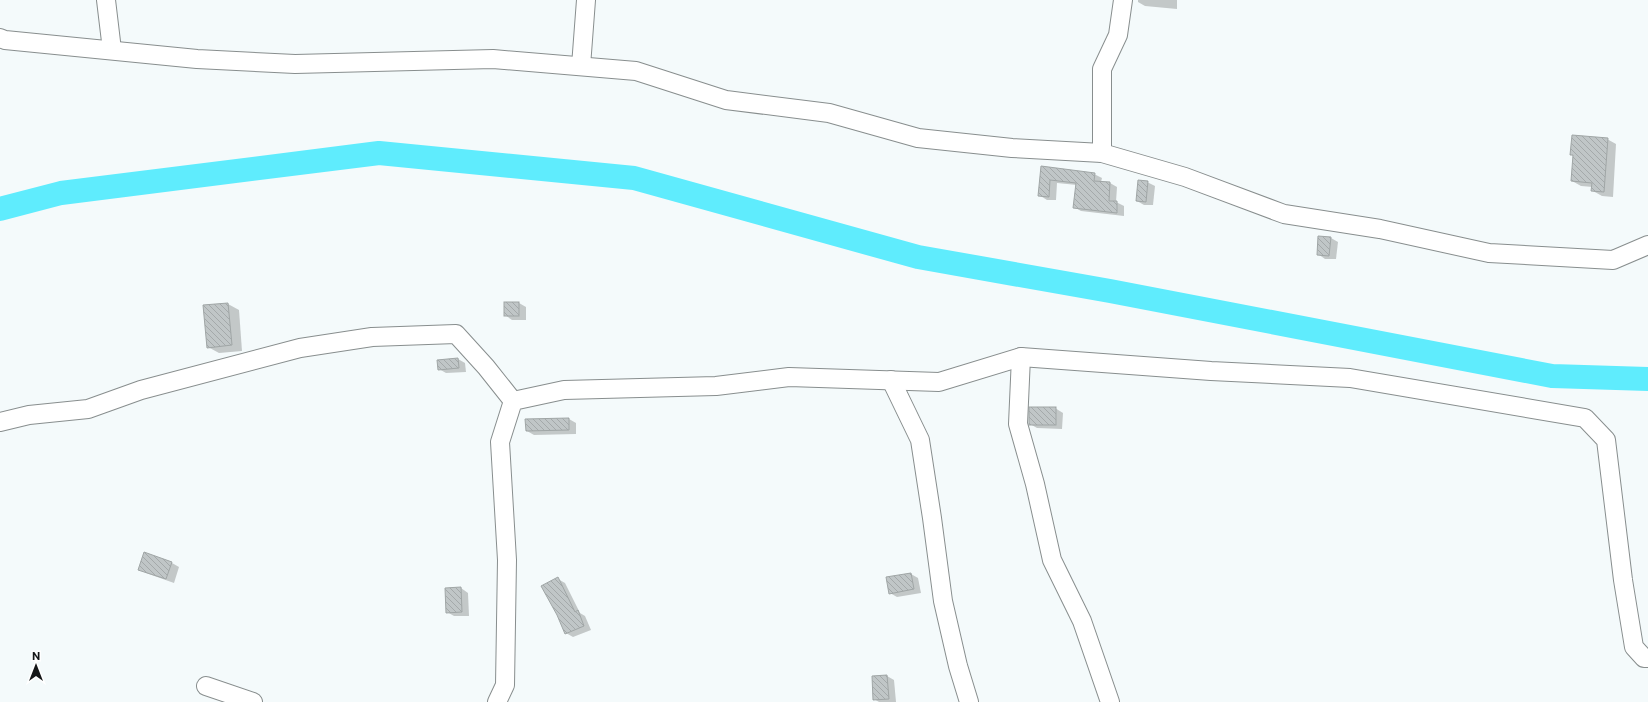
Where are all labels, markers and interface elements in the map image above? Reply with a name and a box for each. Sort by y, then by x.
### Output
north arrow [16,646,56,686]
text: N [32,649,40,662]

